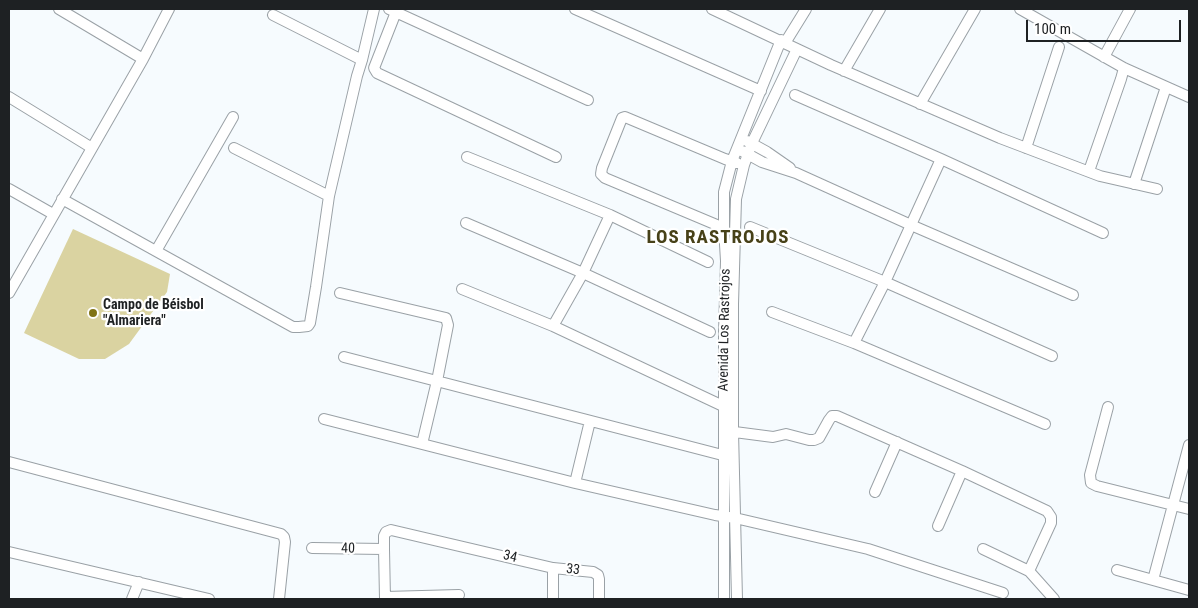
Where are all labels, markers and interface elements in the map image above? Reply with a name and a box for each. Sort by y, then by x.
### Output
scale bar [1028,10,1183,42]
text: 100 m [1034,20,1071,38]
district label: LOS RASTROJOS [645,227,791,249]
street label: Avenida Los Rastrojos [716,269,734,391]
place label: Campo de Béisbol "Almariera" [103,297,204,330]
marker: Campo de Béisbol "Almariera" [87,307,99,319]
street label: 40 [341,540,355,558]
street label: 34 [501,547,519,567]
street label: 33 [565,561,581,579]

